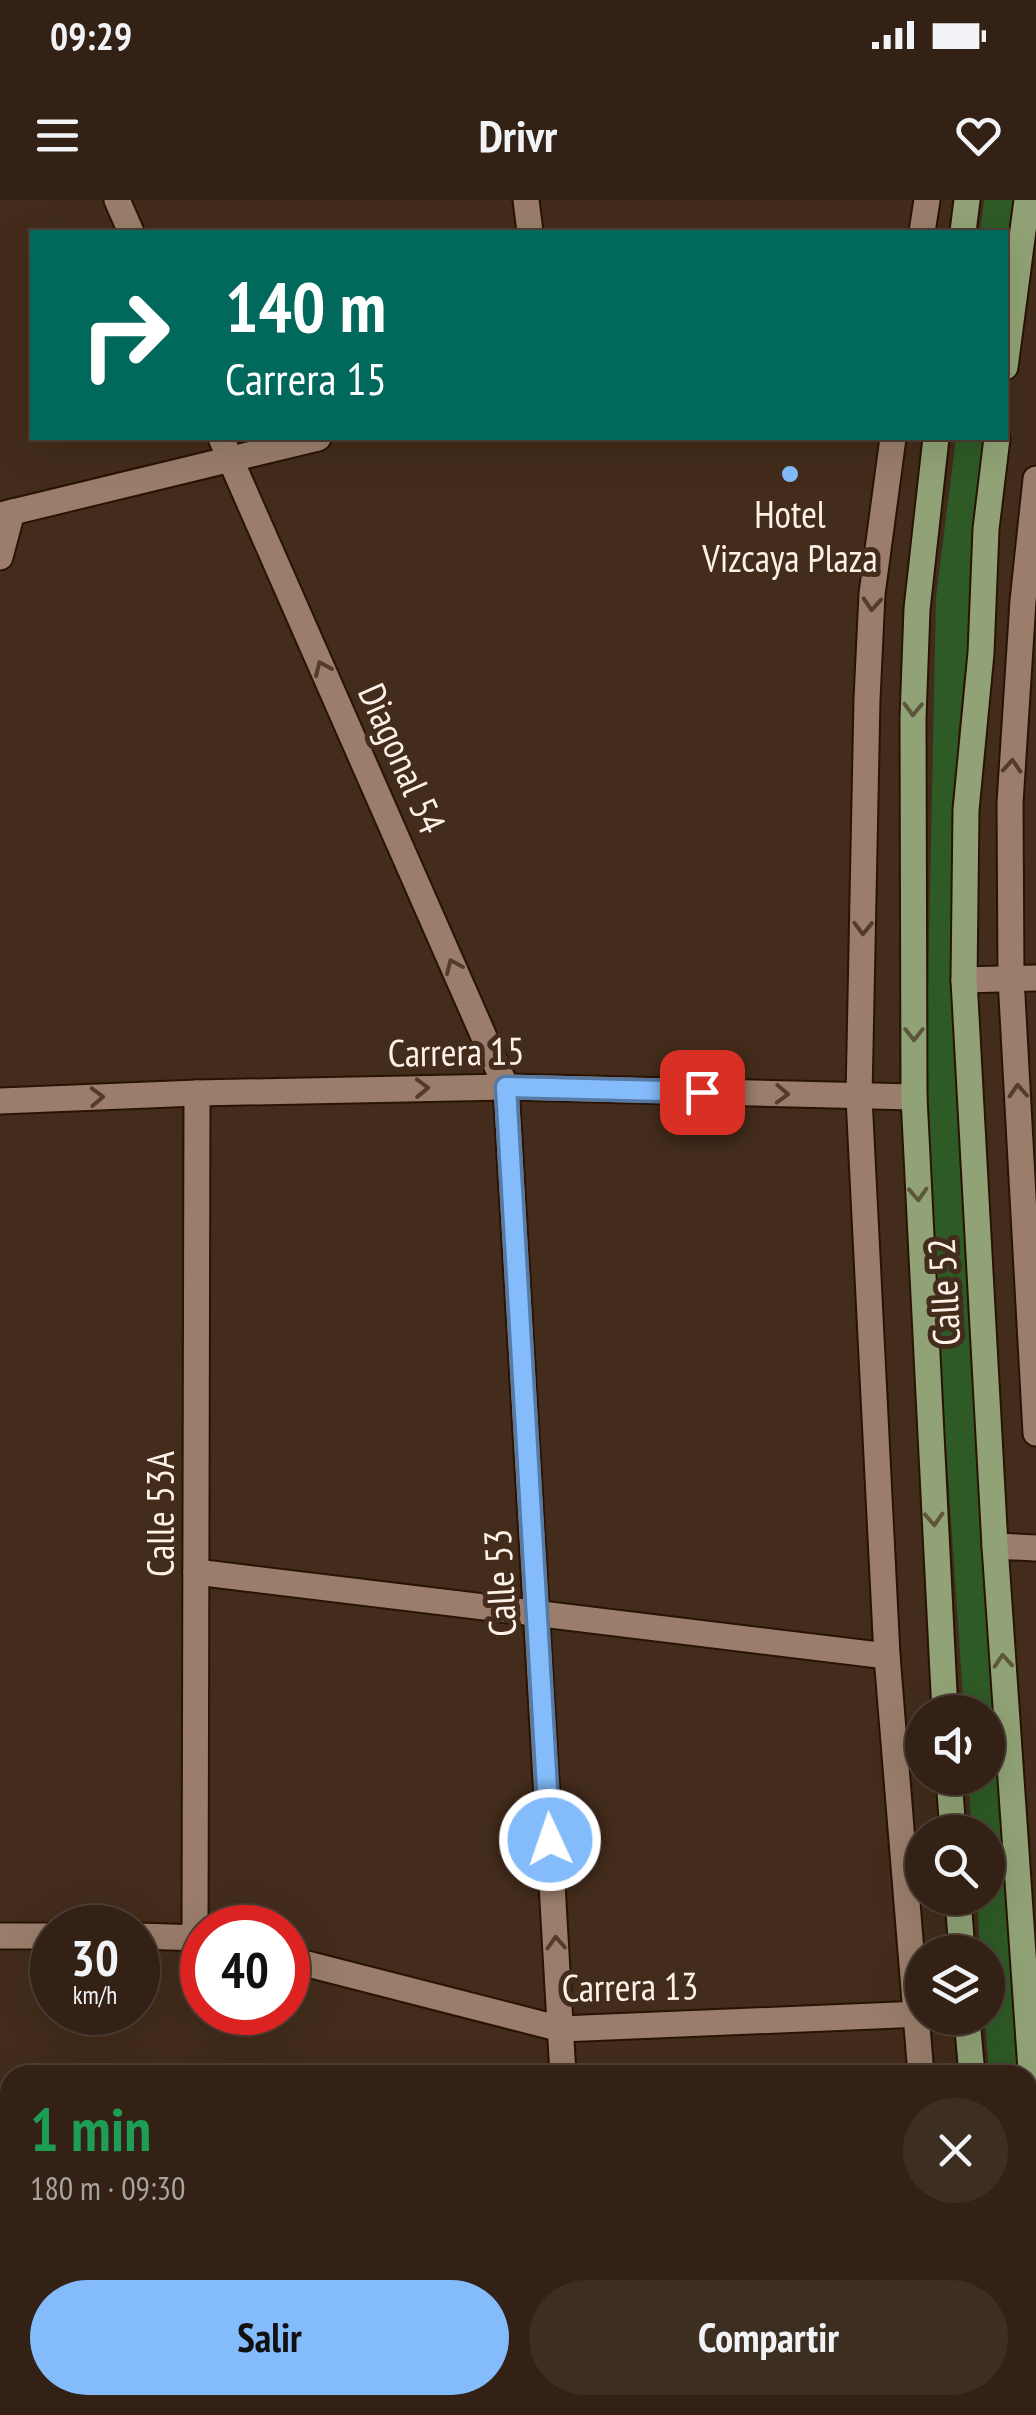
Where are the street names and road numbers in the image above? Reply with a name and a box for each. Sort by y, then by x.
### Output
street label: Diagonal 54 [348,675,458,841]
street label: Carrera 15 [387,1025,525,1077]
street label: Calle 52 [916,1237,970,1347]
street label: Calle 53A [135,1451,184,1577]
street label: Calle 53 [472,1528,526,1638]
street label: Carrera 13 [561,1960,699,2012]

